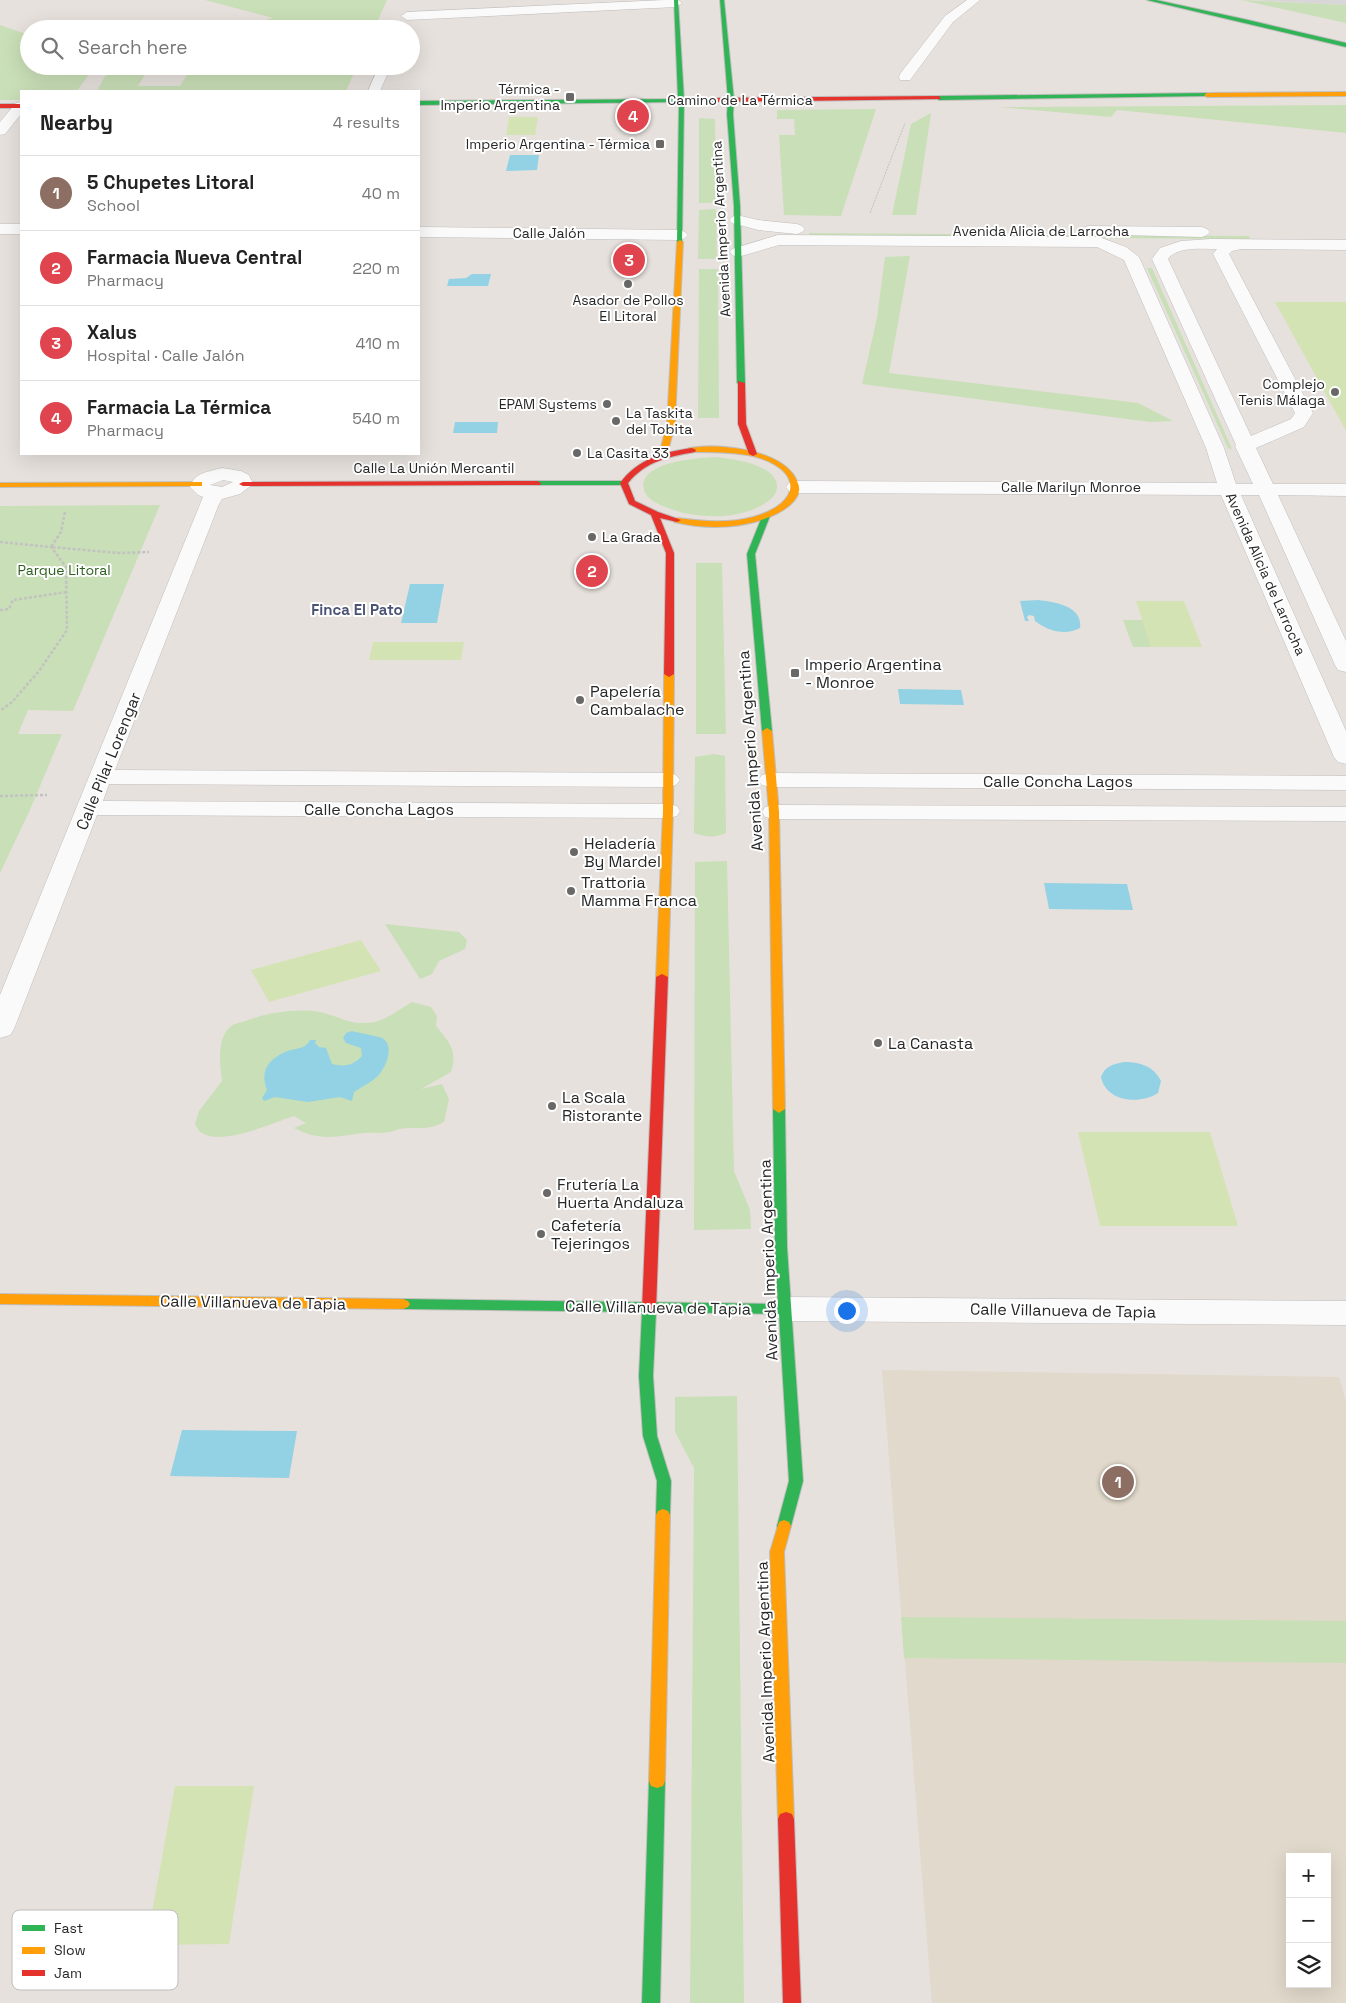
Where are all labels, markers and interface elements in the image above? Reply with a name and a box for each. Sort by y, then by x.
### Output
search box [20,20,420,75]
icon: search [38,34,66,62]
text: Search here [78,35,188,60]
place label: Térmica - Imperio Argentina [440,80,560,114]
marker: Térmica - Imperio Argentina [564,91,576,103]
street label: Camino de La Térmica [667,91,813,109]
pin: 4 [617,97,649,135]
text: Nearby [40,109,113,136]
text: 4 results [333,112,400,133]
place label: Imperio Argentina - Térmica [466,135,650,153]
marker: Imperio Argentina - Térmica [654,138,666,150]
street label: Avenida Imperio Argentina [707,140,735,318]
text: 5 Chupetes Litoral [87,170,254,195]
text: 1 [52,183,60,204]
text: 40 m [362,183,400,204]
text: School [87,195,140,216]
street label: Avenida Alicia de Larrocha [953,222,1129,240]
street label: Calle Jalón [513,224,585,242]
pin: 3 [613,241,645,279]
text: Farmacia Nueva Central [87,245,302,270]
text: 2 [51,258,61,279]
text: 220 m [353,258,400,279]
text: Pharmacy [87,270,164,291]
marker: Asador de Pollos El Litoral [622,278,634,290]
place label: Asador de Pollos El Litoral [572,291,684,325]
text: Xalus [87,320,137,345]
text: 3 [51,333,61,354]
text: 410 m [356,333,400,354]
text: Hospital · Calle Jalón [87,345,245,366]
place label: Complejo Tenis Málaga [1238,375,1325,409]
marker: Complejo Tenis Málaga [1329,386,1341,398]
text: Farmacia La Térmica [87,395,271,420]
place label: EPAM Systems [499,395,597,413]
marker: EPAM Systems [601,398,613,410]
place label: La Taskita del Tobita [626,404,693,438]
text: 4 [51,408,61,429]
text: 540 m [352,408,400,429]
marker: La Taskita del Tobita [610,415,622,427]
text: Pharmacy [87,420,164,441]
place label: La Casita 33 [587,444,669,462]
marker: La Casita 33 [571,447,583,459]
street label: Calle La Unión Mercantil [354,459,514,477]
street label: Calle Marilyn Monroe [1001,478,1141,496]
street label: Avenida Alicia de Larrocha [1222,490,1310,658]
place label: La Grada [602,528,661,546]
marker: La Grada [586,531,598,543]
pin: 2 [576,552,608,590]
park label: Parque Litoral [17,561,111,579]
district label: Finca El Pato [311,600,403,619]
street label: Avenida Imperio Argentina [733,650,768,852]
place label: Imperio Argentina - Monroe [805,654,942,693]
marker: Imperio Argentina - Monroe [789,667,801,679]
place label: Papelería Cambalache [590,681,685,720]
street label: Calle Pilar Lorengar [71,689,146,833]
marker: Papelería Cambalache [574,694,586,706]
street label: Calle Concha Lagos [983,771,1133,792]
street label: Calle Concha Lagos [304,799,454,820]
place label: Heladería By Mardel [584,833,661,872]
marker: Heladería By Mardel [568,846,580,858]
place label: Trattoria Mamma Franca [581,872,697,911]
marker: Trattoria Mamma Franca [565,885,577,897]
place label: La Canasta [888,1033,973,1054]
marker: La Canasta [872,1037,884,1049]
place label: La Scala Ristorante [562,1087,642,1126]
marker: La Scala Ristorante [546,1100,558,1112]
street label: Avenida Imperio Argentina [754,1159,783,1361]
place label: Frutería La Huerta Andaluza [557,1174,684,1213]
marker: Frutería La Huerta Andaluza [541,1187,553,1199]
place label: Cafetería Tejeringos [551,1215,630,1254]
marker: Cafetería Tejeringos [535,1228,547,1240]
street label: Calle Villanueva de Tapia [160,1290,346,1315]
street label: Calle Villanueva de Tapia [565,1295,751,1320]
your location [834,1298,860,1324]
street label: Calle Villanueva de Tapia [970,1298,1156,1323]
pin: 1 [1102,1463,1134,1501]
street label: Avenida Imperio Argentina [751,1561,780,1763]
map controls [1286,1853,1331,1988]
button: + [1286,1853,1331,1898]
button: − [1286,1898,1331,1943]
legend [12,1910,178,1990]
text: Fast [54,1919,83,1937]
text: Slow [54,1941,86,1959]
button: layers [1286,1943,1331,1988]
text: Jam [54,1964,82,1982]

